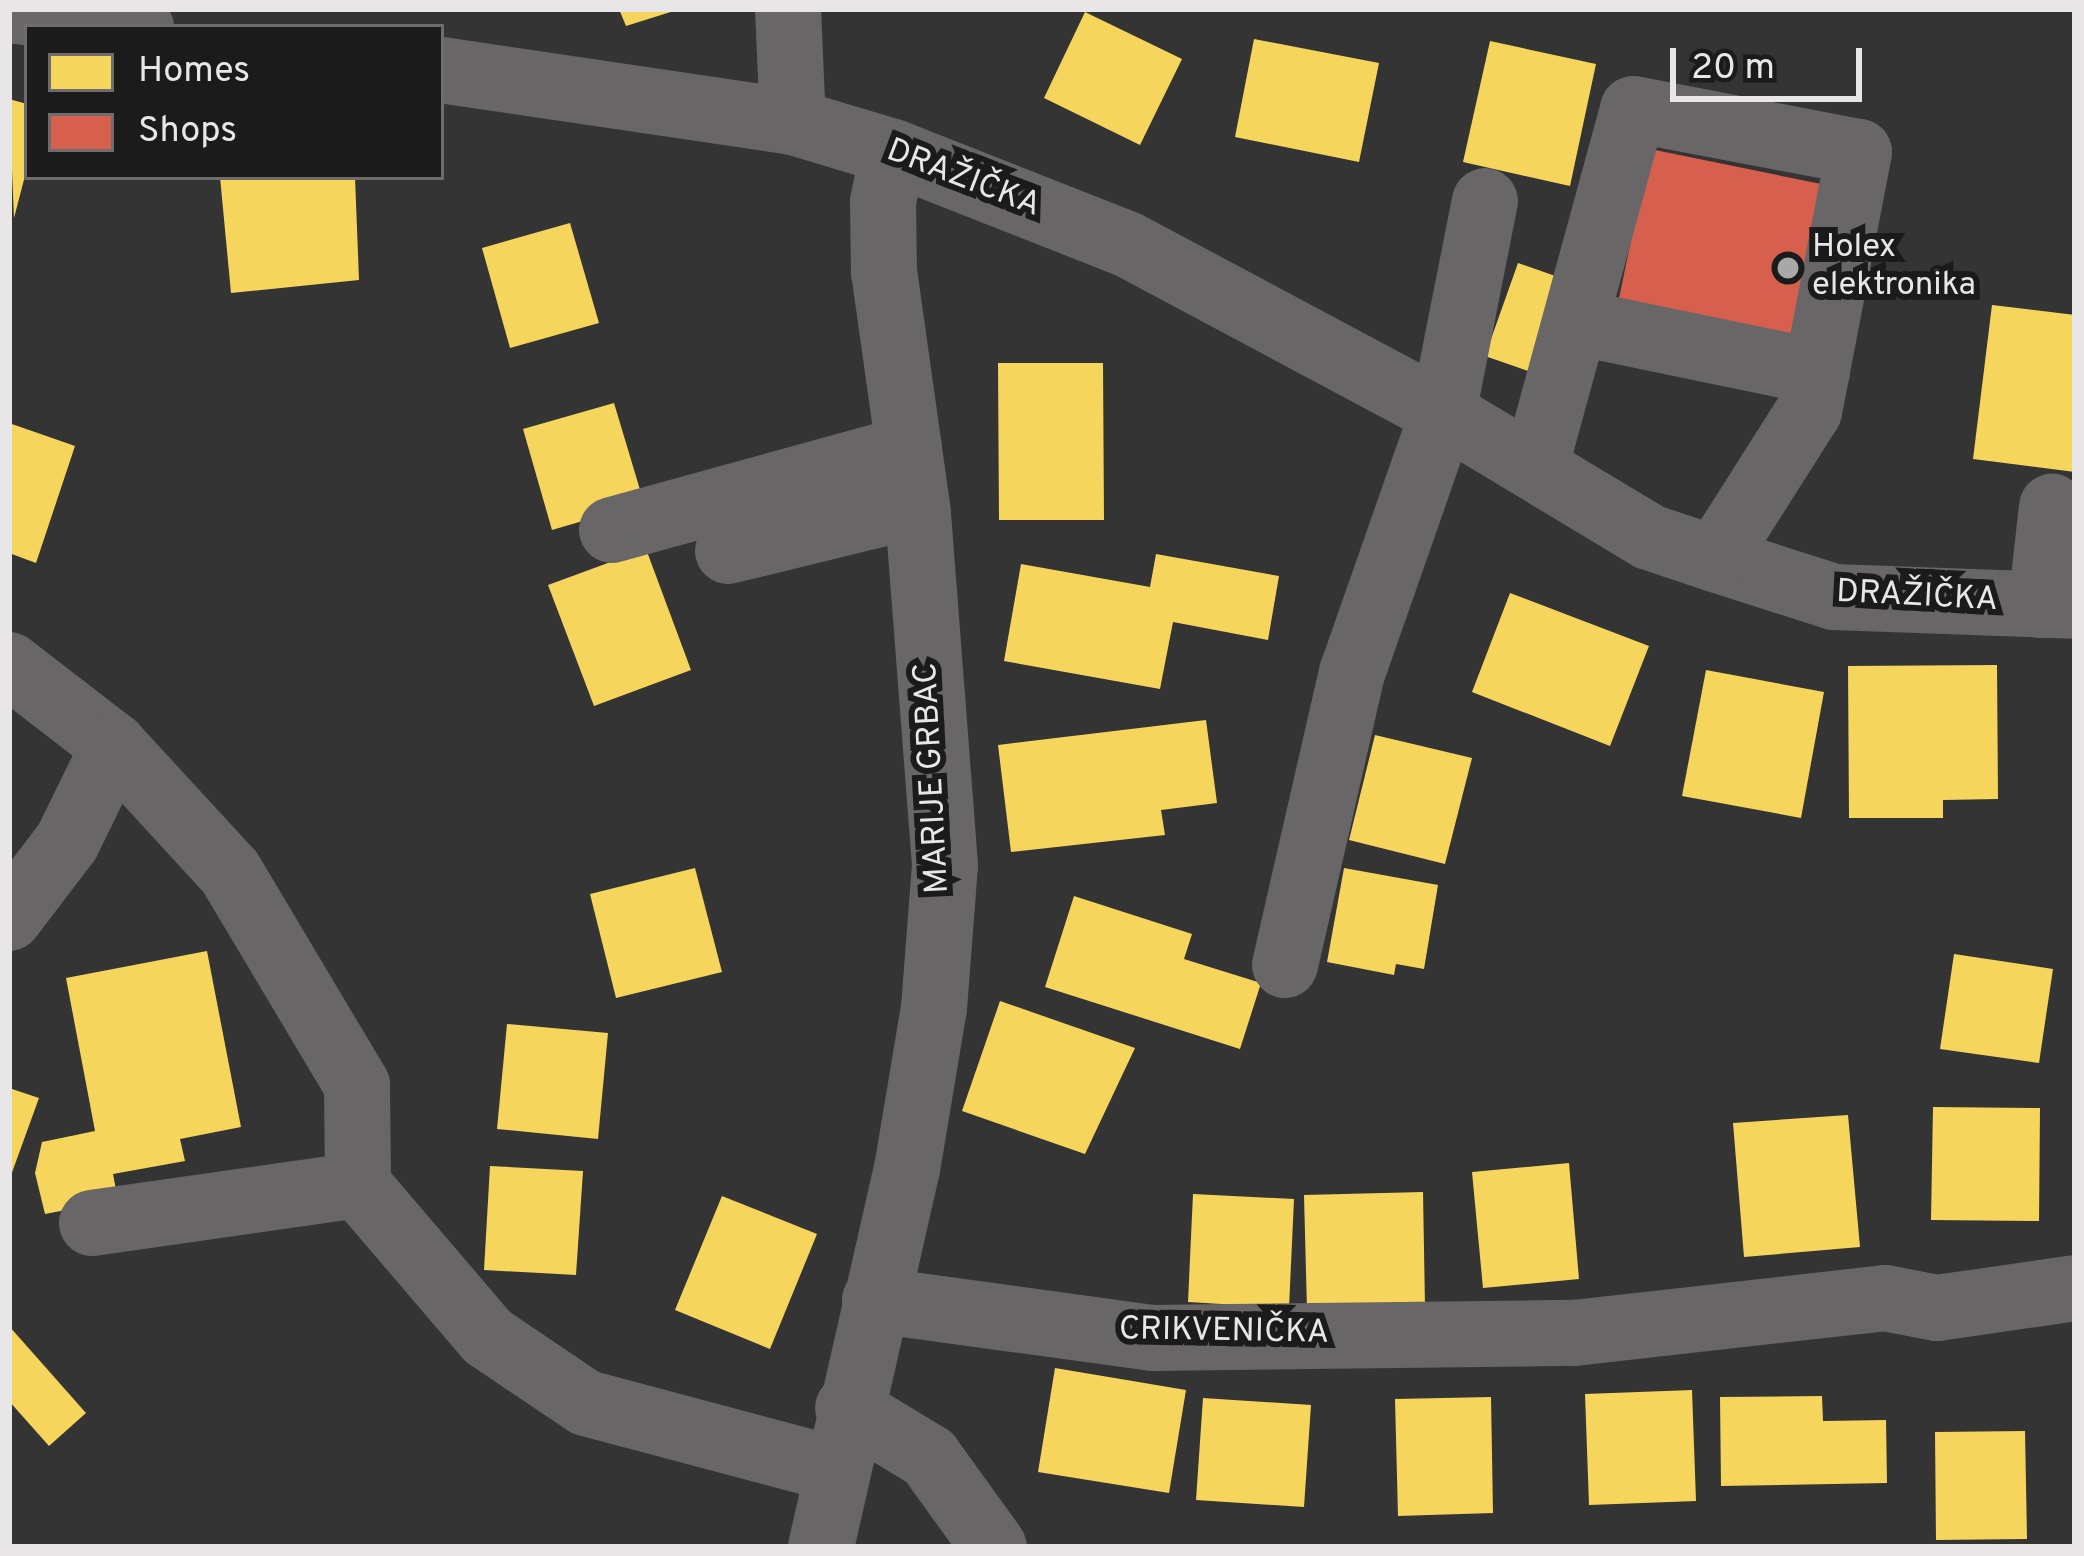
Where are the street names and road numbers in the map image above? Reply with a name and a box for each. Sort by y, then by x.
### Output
street label: DRAŽIČKA [880,133,1046,227]
street label: DRAŽIČKA [1835,574,1999,622]
street label: MARIJE GRBAC [908,661,960,895]
street label: CRIKVENIČKA [1119,1311,1329,1355]

